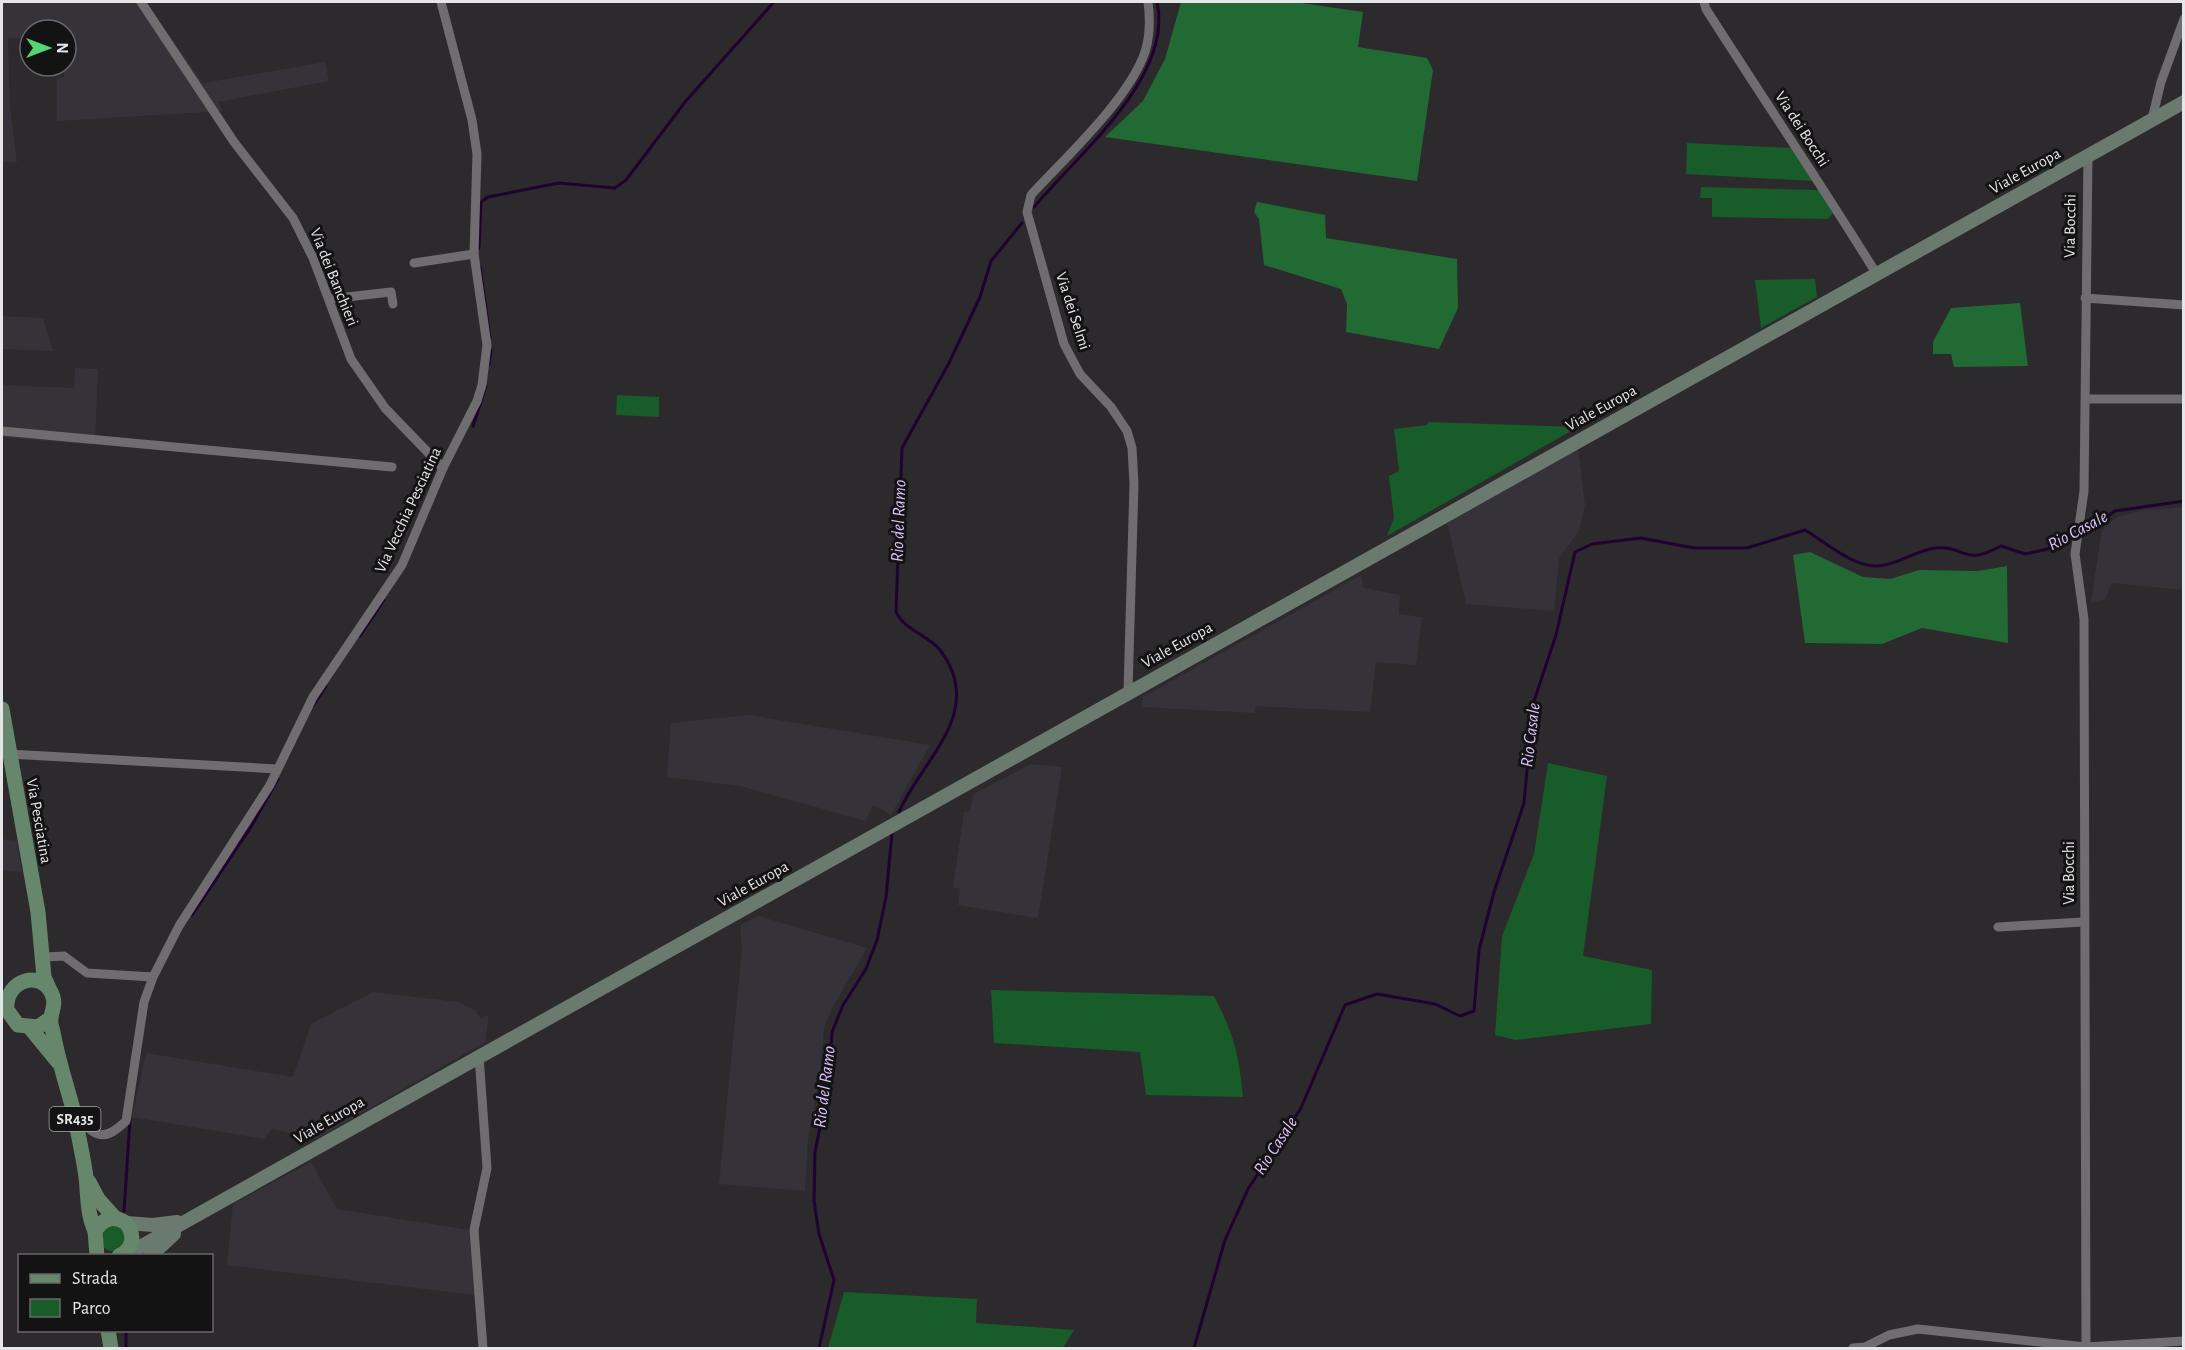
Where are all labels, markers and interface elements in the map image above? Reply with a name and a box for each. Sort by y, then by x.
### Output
north arrow [18,18,78,78]
text: N [54,42,70,54]
street label: Via dei Bocchi [1772,89,1832,169]
street label: Viale Europa [1987,145,2063,197]
street label: Via Bocchi [2061,194,2079,258]
street label: Via dei Banchieri [307,226,361,328]
street label: Via dei Selmi [1053,270,1093,352]
street label: Viale Europa [1563,382,1639,434]
street label: Via Vecchia Pesciatina [372,445,444,575]
water label: Rio del Ramo [889,480,909,562]
water label: Rio Casale [2045,508,2111,554]
street label: Viale Europa [1139,619,1215,671]
water label: Rio Casale [1518,702,1544,768]
street label: Via Pesciatina [24,777,54,865]
street label: Via Bocchi [2061,841,2077,905]
street label: Viale Europa [715,858,791,910]
water label: Rio del Ramo [811,1045,839,1129]
street label: Viale Europa [291,1094,367,1146]
road number: SR435 [50,1107,100,1131]
water label: Rio Casale [1251,1114,1301,1178]
legend [18,1254,213,1332]
text: Strada [72,1270,118,1288]
text: Parco [72,1300,111,1318]

